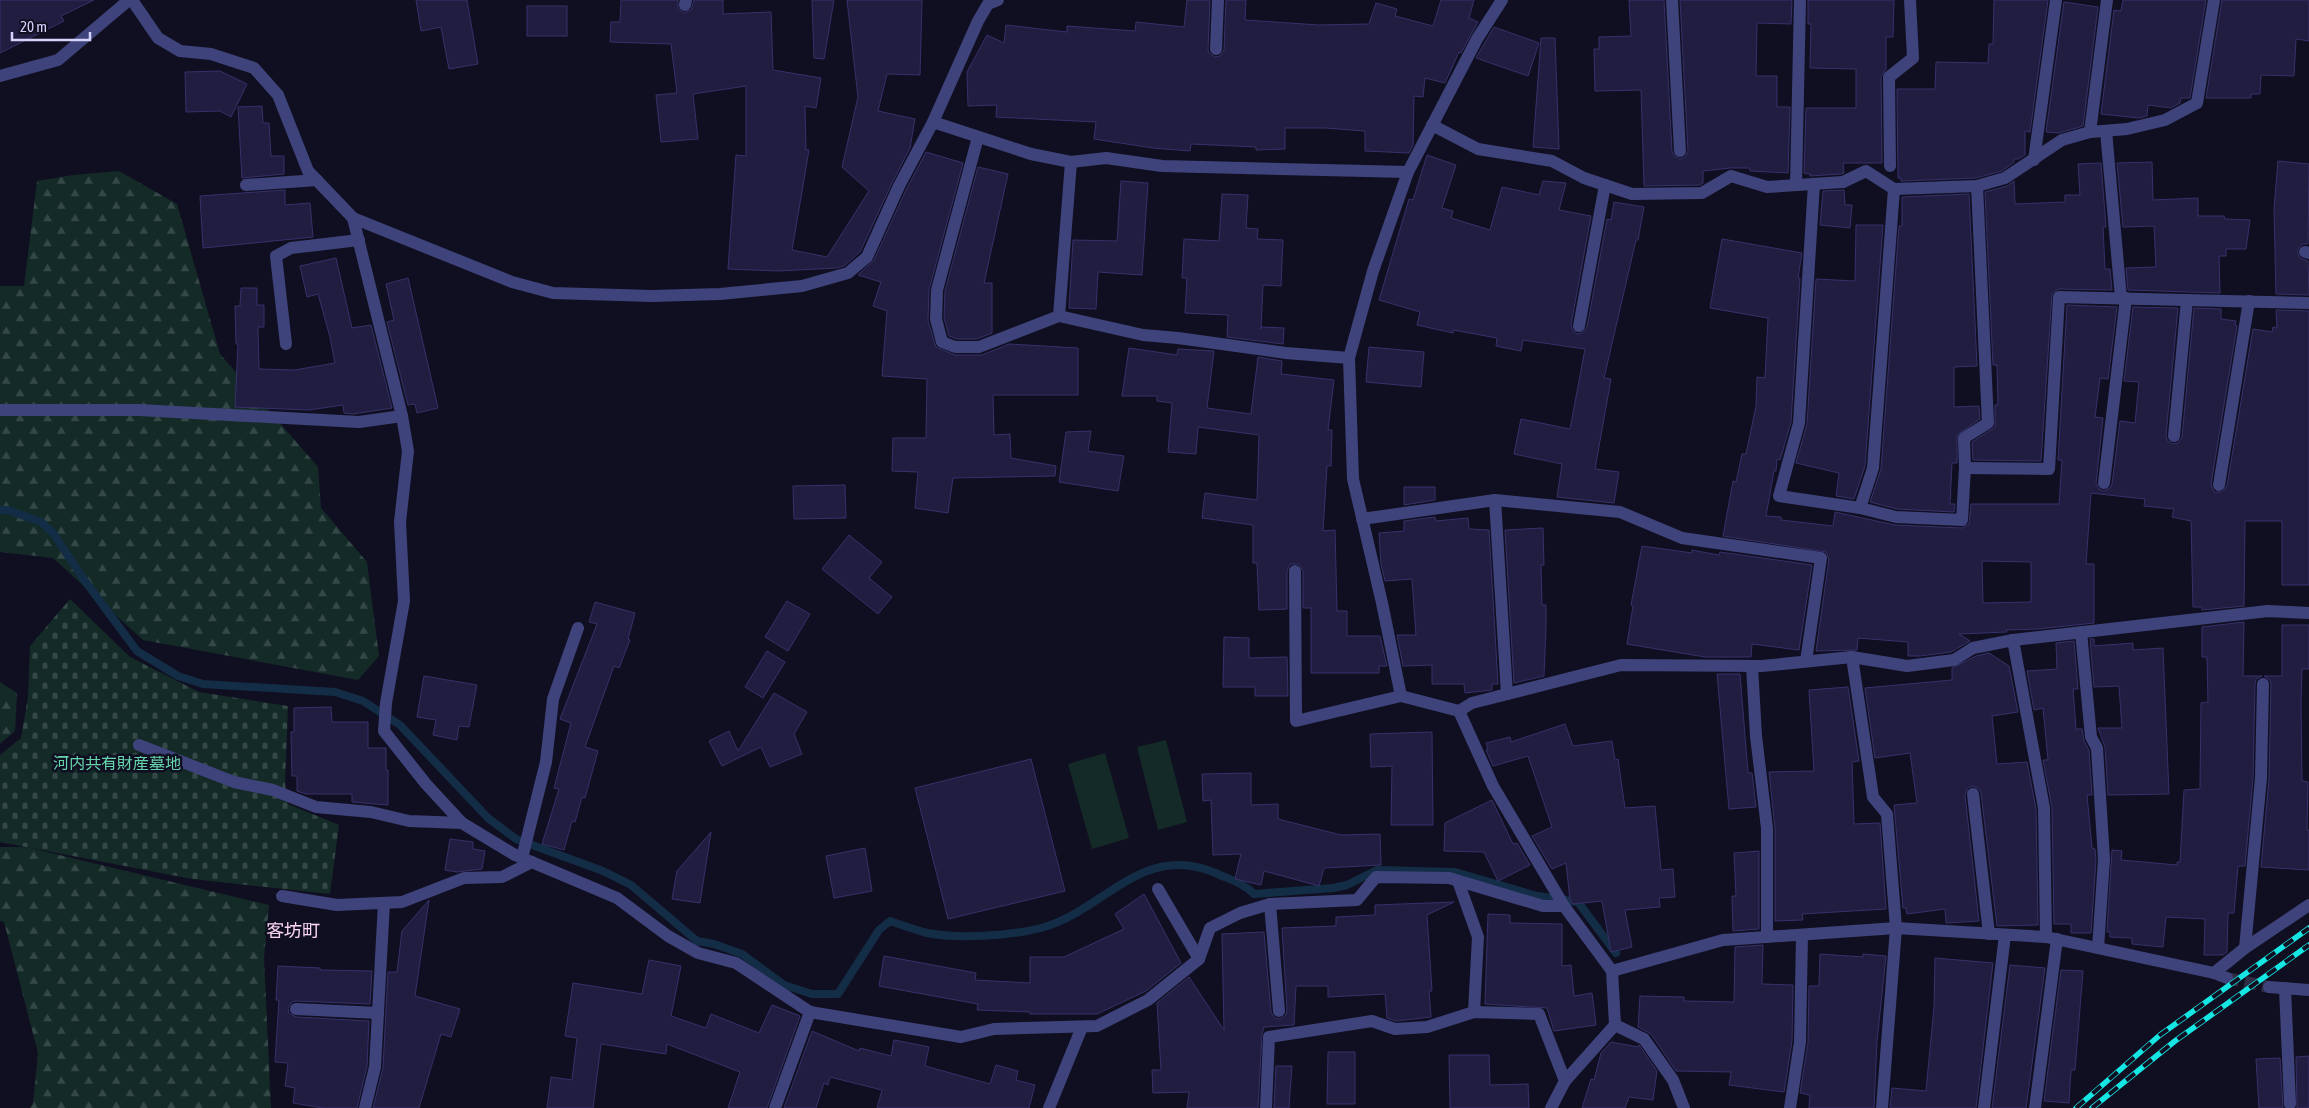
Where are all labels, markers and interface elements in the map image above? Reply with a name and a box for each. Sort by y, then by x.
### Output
scale bar [12,10,90,42]
text: 20 m [20,18,47,35]
park label: 河内共有財産墓地 [53,754,181,772]
district label: 客坊町 [266,920,320,941]

